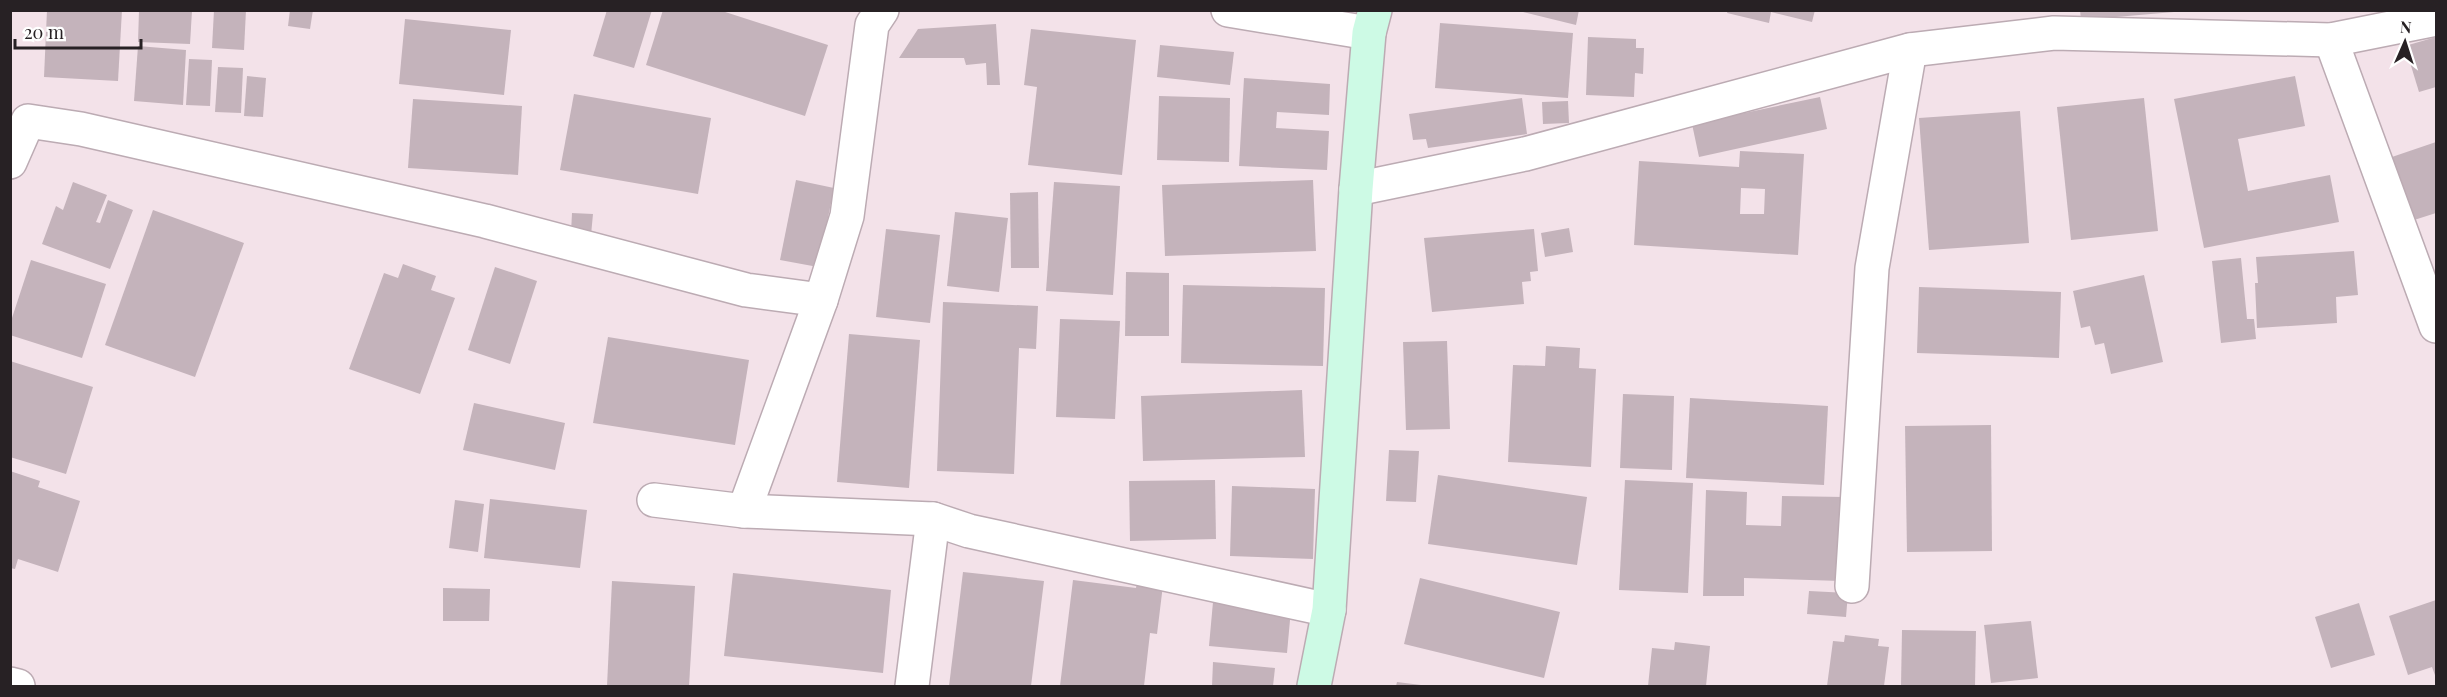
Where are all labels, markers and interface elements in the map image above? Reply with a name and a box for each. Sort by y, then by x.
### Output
scale bar [15,12,141,50]
north arrow [2375,12,2435,72]
text: N [2399,16,2413,37]
text: 20 m [24,20,64,44]

